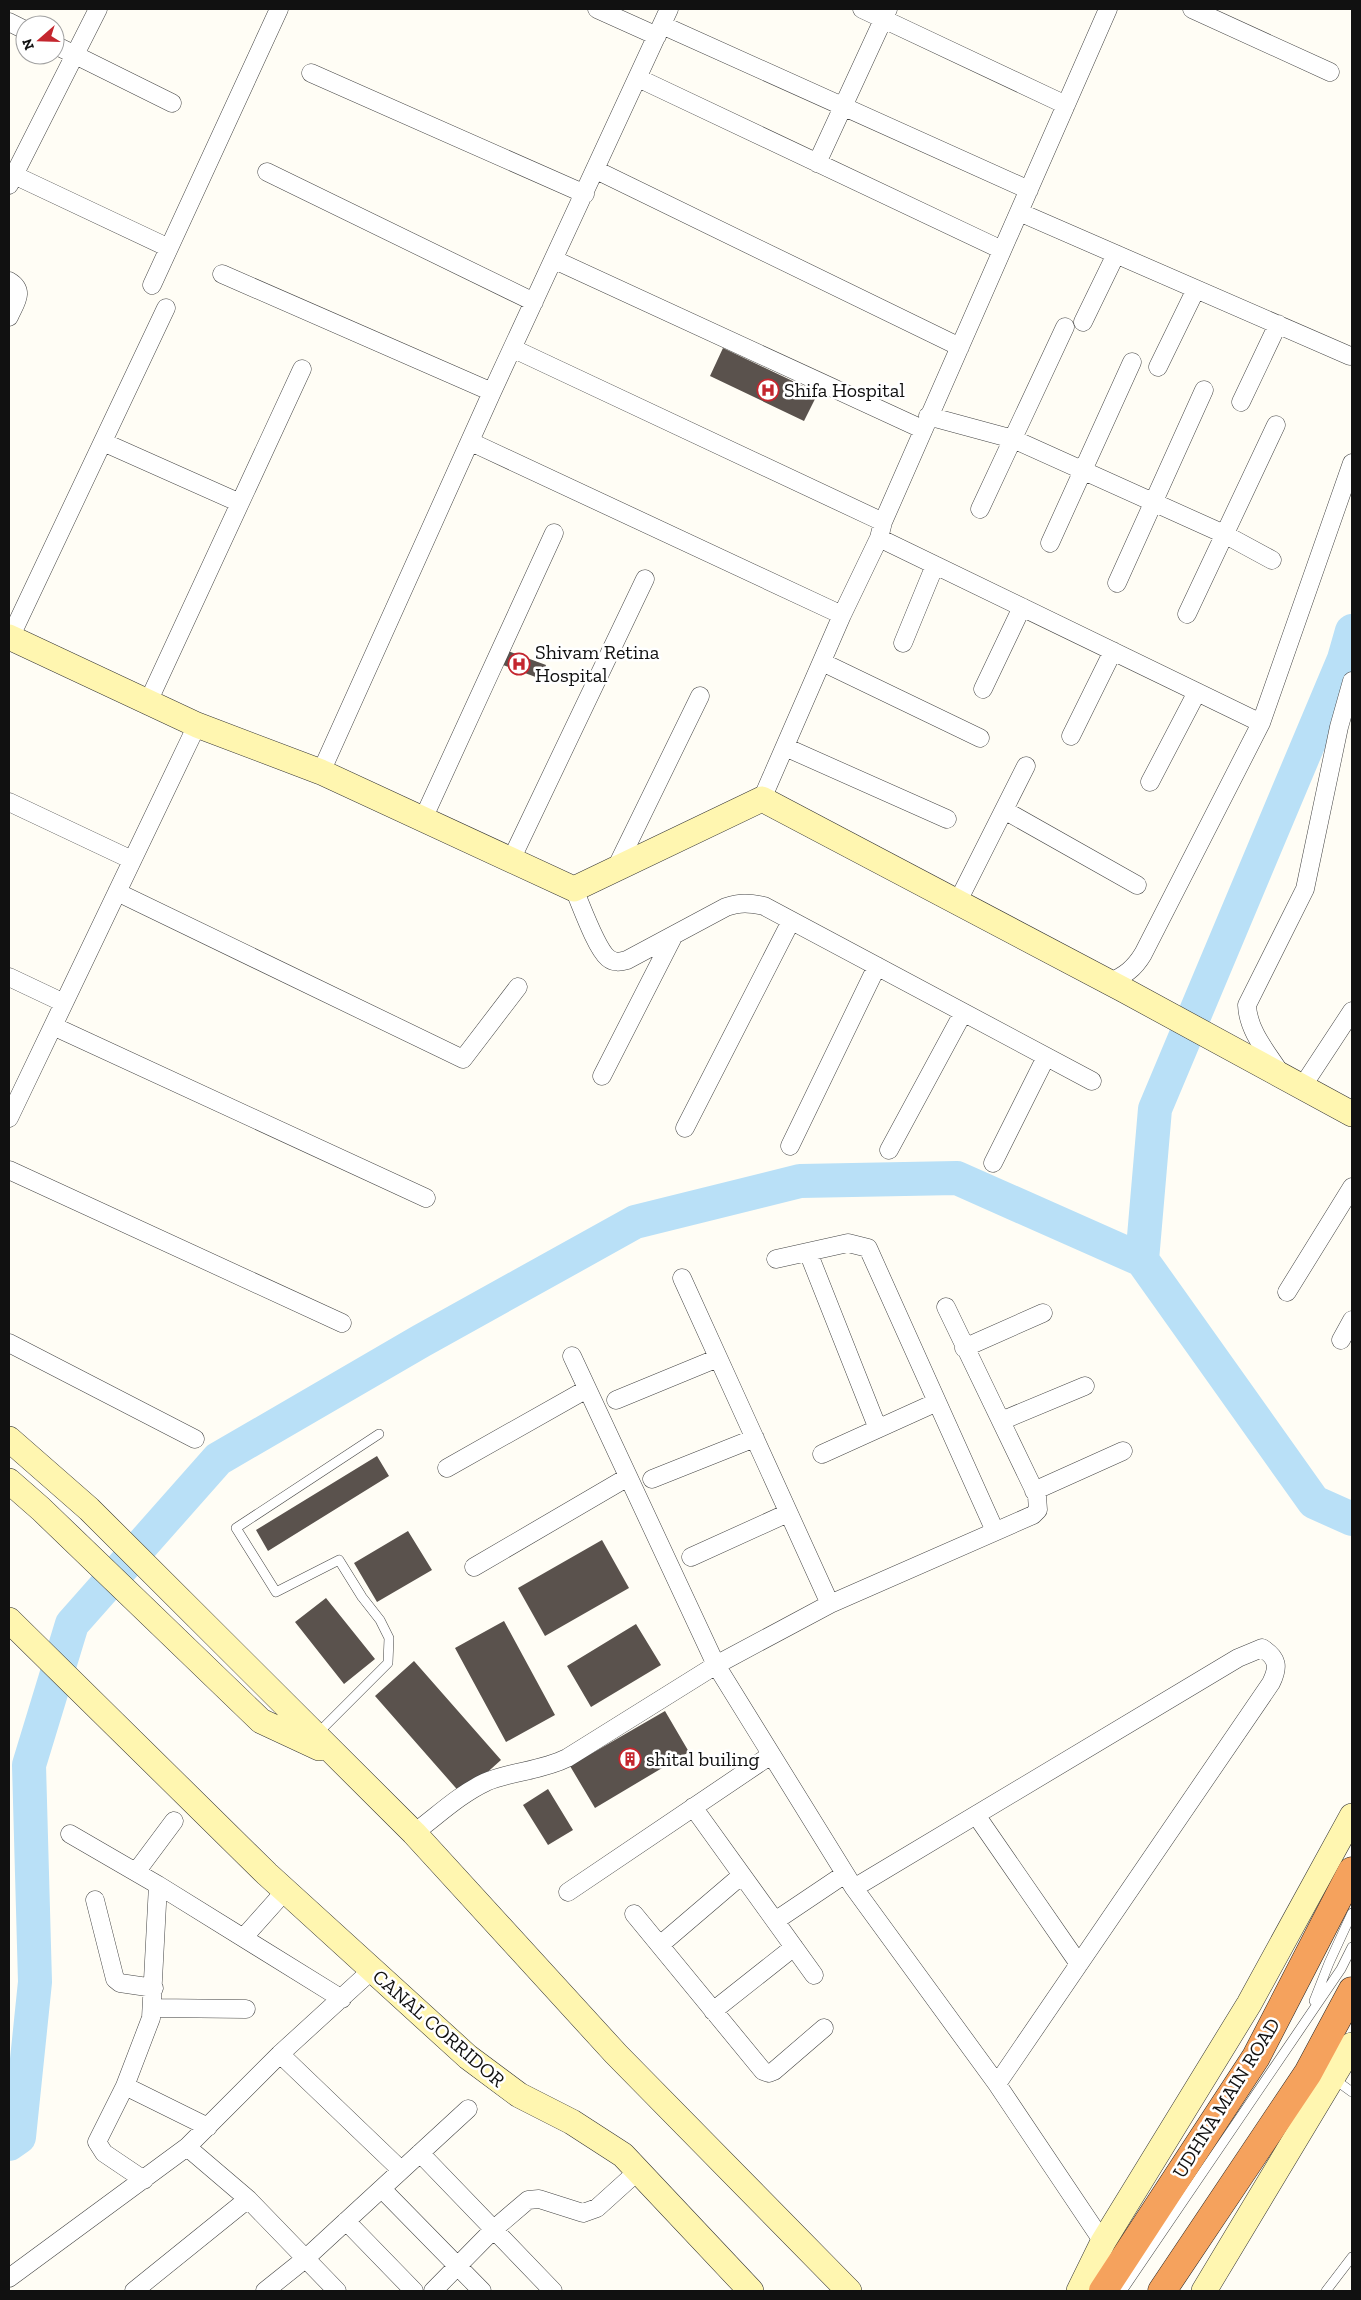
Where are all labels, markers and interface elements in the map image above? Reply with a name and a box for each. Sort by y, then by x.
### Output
north arrow [15,15,65,65]
text: N [18,36,38,52]
hospital icon: Shifa Hospital [756,378,780,402]
place label: Shifa Hospital [784,378,905,402]
place label: Shivam Retina Hospital [535,640,660,687]
hospital icon: Shivam Retina Hospital [507,652,531,676]
building icon: shital builing [618,1747,642,1771]
place label: shital builing [646,1747,759,1771]
street label: CANAL CORRIDOR [368,1964,510,2092]
street label: UDHNA MAIN ROAD [1167,2014,1285,2182]

